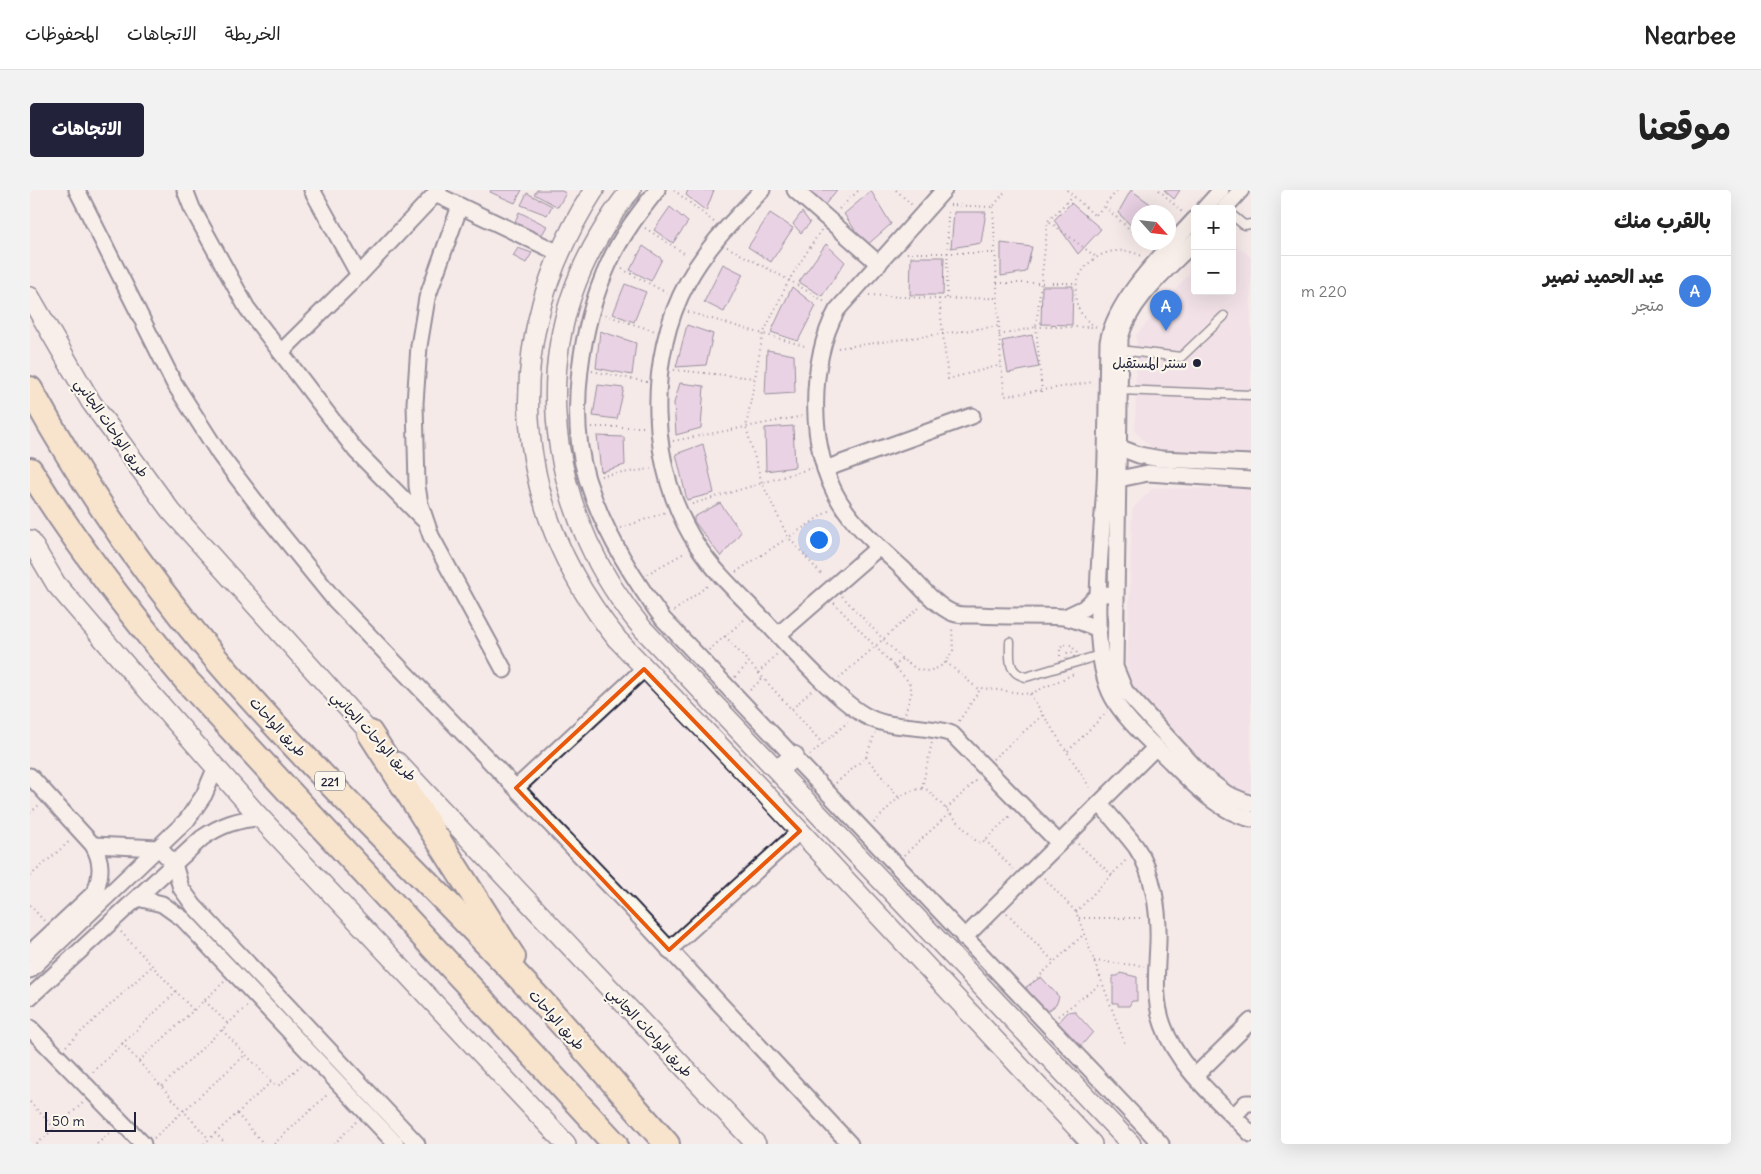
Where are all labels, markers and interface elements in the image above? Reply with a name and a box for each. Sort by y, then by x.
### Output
text: Nearbee [1644,20,1736,50]
text: المحفوظات [25,22,99,45]
text: الاتجاهات [127,22,197,45]
text: الخريطة [225,22,281,45]
button: الاتجاهات [30,103,144,157]
text: موقعنا [1638,105,1731,149]
north arrow [1131,205,1176,250]
map controls [1191,205,1236,295]
button: + [1191,205,1236,250]
text: بالقرب منك [1614,207,1711,234]
button: − [1191,250,1236,295]
text: عبد الحميد نصير [1543,264,1664,288]
text: 220 m [1301,281,1347,301]
text: A [1690,281,1700,301]
pin: A [1150,290,1182,331]
text: متجر [1633,295,1664,315]
place label: سنتر المستقبل [1112,354,1187,372]
marker: سنتر المستقبل [1191,357,1203,369]
street label: طريق الواحات الجانبي [68,375,153,483]
your location [806,527,832,553]
street label: طريق الواحات الجانبي [325,687,420,788]
street label: طريق الواحات [246,693,310,761]
road number: 221 [315,772,345,790]
street label: طريق الواحات الجانبي [601,983,696,1084]
street label: طريق الواحات [525,986,589,1054]
scale bar [45,1109,136,1132]
text: 50 m [52,1112,85,1130]

